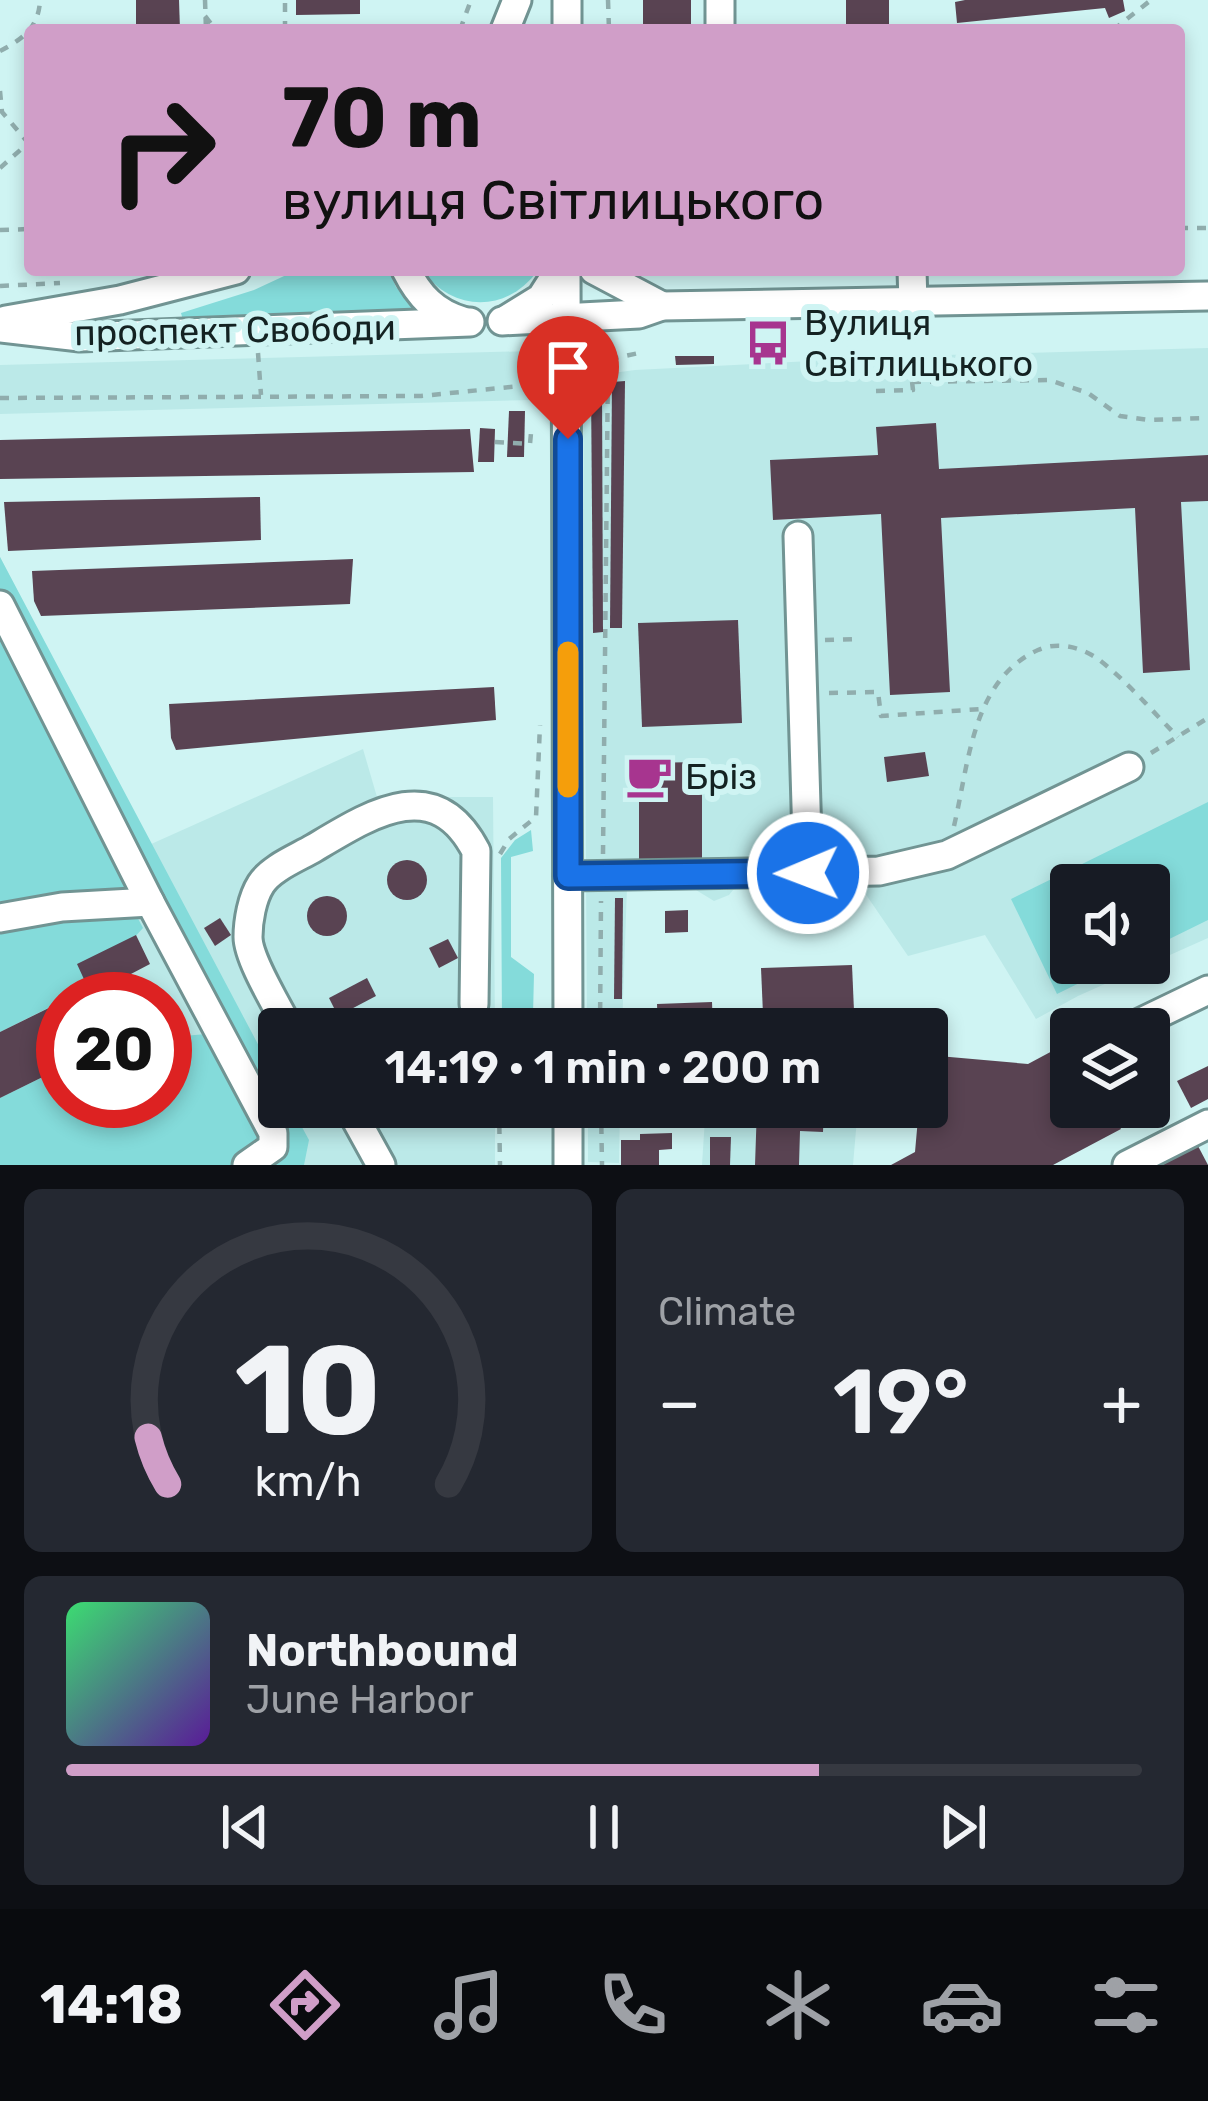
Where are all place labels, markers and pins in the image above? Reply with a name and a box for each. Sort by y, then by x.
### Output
place label: Вулиця Світлицького [804,301,1033,385]
pin [517,316,619,439]
bus stop icon: Вулиця Світлицького [743,318,793,368]
cafe icon: Бріз [624,751,674,801]
place label: Бріз [685,755,757,798]

